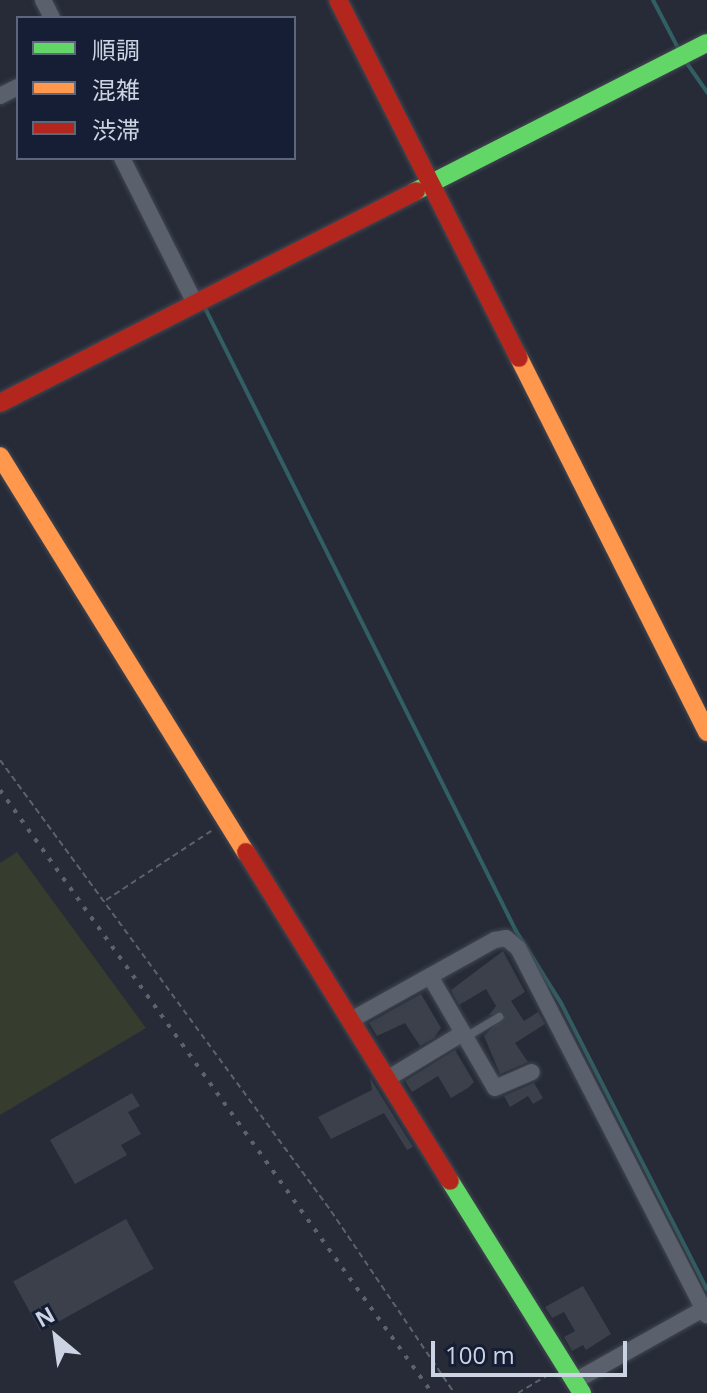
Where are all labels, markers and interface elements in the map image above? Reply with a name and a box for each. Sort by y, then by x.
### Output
legend [16,16,296,160]
text: 順調 [92,33,140,66]
text: 混雑 [92,73,140,106]
text: 渋滞 [92,113,140,146]
north arrow [16,1297,96,1377]
text: N [29,1299,59,1333]
scale bar [435,1325,631,1375]
text: 100 m [445,1338,515,1371]

